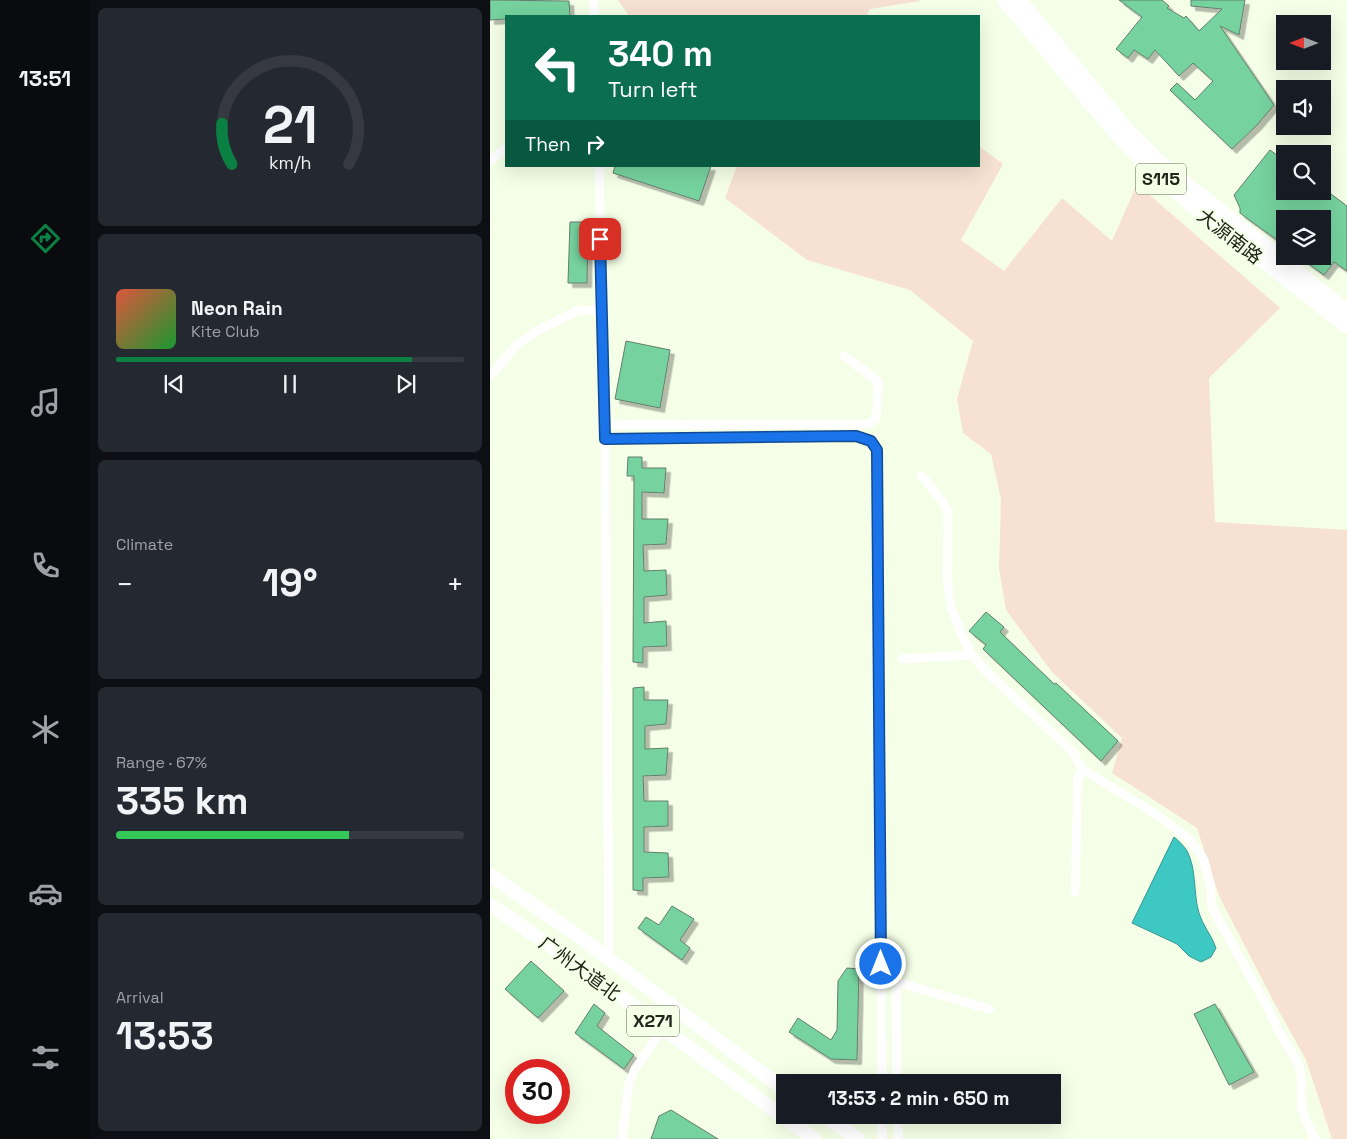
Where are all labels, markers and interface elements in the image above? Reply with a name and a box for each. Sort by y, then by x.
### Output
north arrow [1276,15,1331,70]
map controls [1276,15,1331,265]
text: 340 m [608,32,713,76]
icon: left [525,35,590,100]
text: 13:51 [19,64,71,92]
text: Turn left [608,75,698,103]
button: sound [1276,80,1331,135]
text: 21 [263,92,317,158]
icon: right [581,130,609,158]
text: Then [525,132,571,157]
button: search [1276,145,1331,200]
text: km/h [269,151,311,174]
road number: S115 [1136,163,1186,194]
street label: 大源南路 [1192,203,1267,270]
button: layers [1276,210,1331,265]
pin [579,218,621,260]
icon: directions [28,221,63,256]
icon: arrive [586,225,614,253]
text: Neon Rain [191,296,283,321]
text: Kite Club [191,321,260,342]
icon: previous [160,370,188,398]
icon: pause [276,370,304,398]
icon: next [392,370,420,398]
icon: music [28,385,63,420]
text: Climate [116,534,173,555]
icon: phone [28,548,63,583]
text: 19° [262,559,318,607]
text: − [116,566,133,602]
text: + [447,566,464,602]
icon: climate [28,712,63,747]
text: Range · 67% [116,752,207,773]
text: 335 km [116,777,249,825]
icon: car [28,876,63,911]
street label: 广州大道北 [534,930,625,1006]
position arrow [854,937,906,989]
text: Arrival [116,987,164,1008]
road number: X271 [627,1006,679,1036]
text: 13:53 [116,1012,214,1060]
icon: filters [28,1040,63,1075]
speed limit sign: 30 [505,1059,570,1124]
text: 13:53 · 2 min · 650 m [828,1086,1009,1111]

